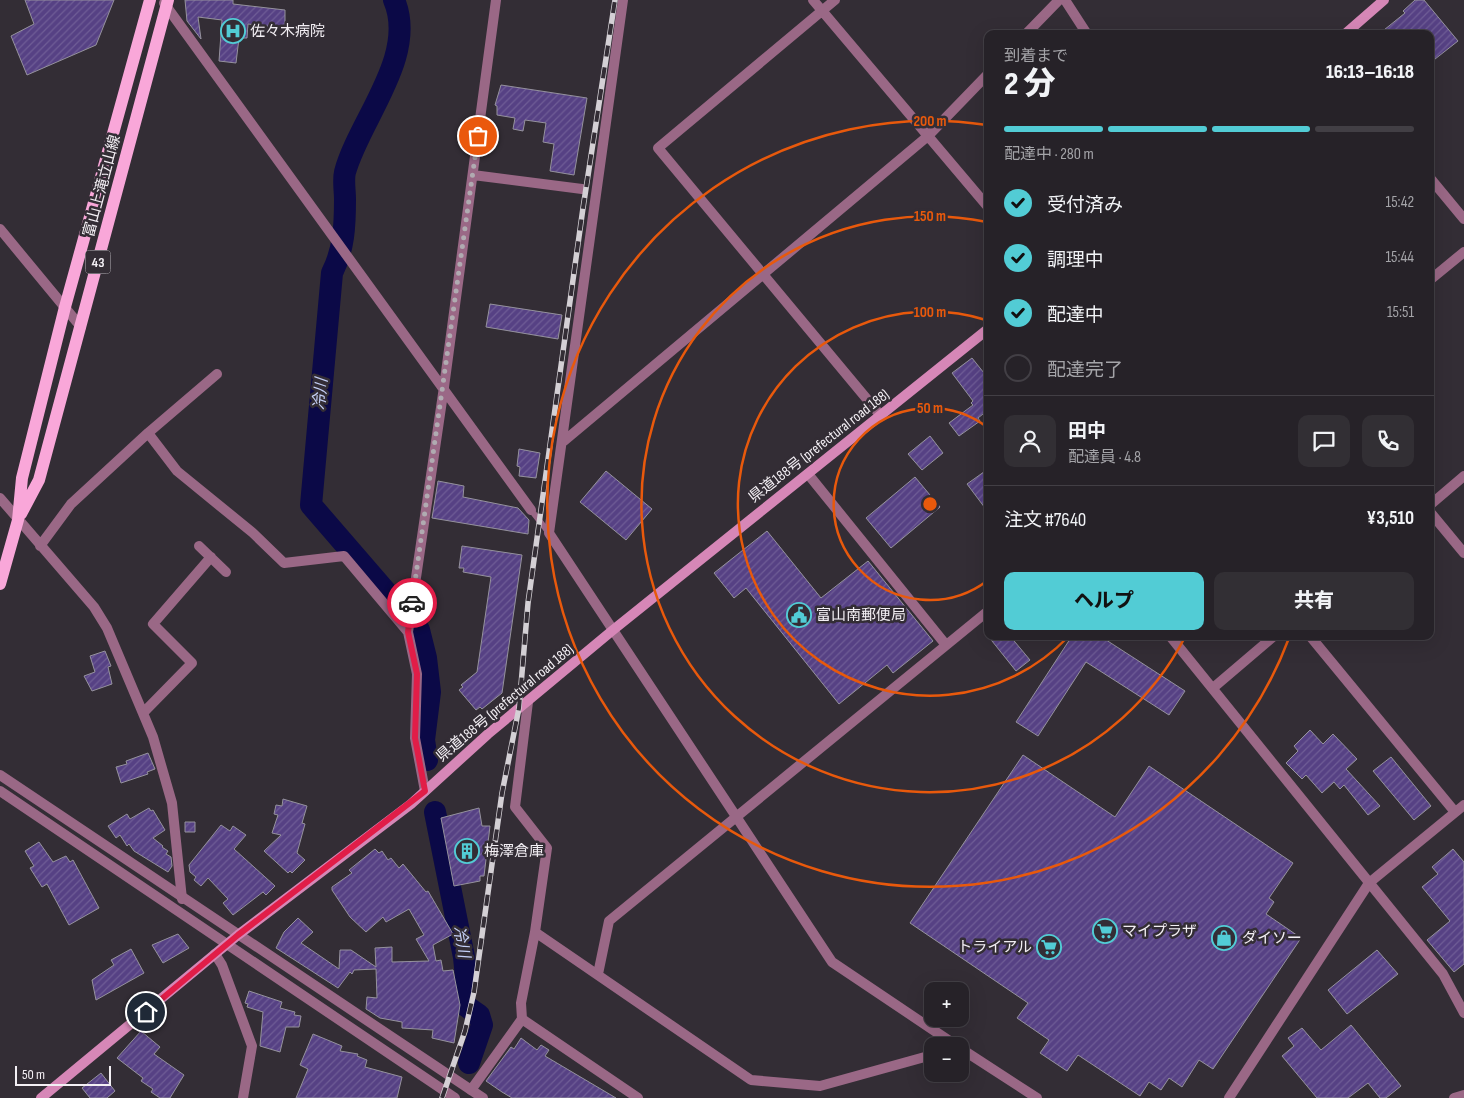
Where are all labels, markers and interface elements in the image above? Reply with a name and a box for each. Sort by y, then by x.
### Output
hospital icon: 佐々木病院 [220,18,246,44]
place label: 佐々木病院 [250,22,325,41]
text: 到着まで [1004,47,1068,66]
text: 16:13–16:18 [1326,61,1414,84]
text: 2 分 [1004,65,1055,104]
text: 200 m [913,112,947,131]
pin [457,115,499,157]
icon: bag [464,122,492,150]
street label: 富山上滝立山線 [79,133,125,239]
text: 配達中 · 280 m [1004,145,1094,164]
icon: check [1004,189,1032,217]
text: 15:42 [1386,193,1414,212]
text: 受付済み [1047,194,1123,217]
text: 150 m [914,207,946,226]
icon: check [1004,244,1032,272]
text: 15:44 [1386,248,1414,267]
text: 調理中 [1047,249,1104,272]
road number: 43 [86,250,110,274]
icon: check [1004,299,1032,327]
text: 100 m [914,303,946,322]
text: 15:51 [1387,303,1414,322]
text: 配達中 [1047,304,1104,327]
text: 配達完了 [1047,359,1123,382]
water label: 冷川 [310,375,332,411]
street label: 県道188号 (prefectural road 188) [745,385,893,507]
text: 50 m [917,399,943,418]
button: person [1004,415,1056,467]
button: chat [1298,415,1350,467]
button: phone [1362,415,1414,467]
text: 田中 [1068,420,1106,443]
text: 配達員 · 4.8 [1068,448,1141,467]
centre of rings [921,495,939,513]
text: ¥3,510 [1367,507,1414,530]
text: 注文 #7640 [1004,509,1086,532]
button: ヘルプ [1004,572,1204,630]
button: 共有 [1214,572,1414,630]
courier [387,578,437,628]
icon: car [398,589,426,617]
public building icon: 富山南郵便局 [786,602,812,628]
place label: 富山南郵便局 [816,606,906,625]
street label: 県道188号 (prefectural road 188) [432,640,578,766]
building icon: 梅澤倉庫 [454,838,480,864]
place label: 梅澤倉庫 [484,842,544,861]
supermarket icon: マイプラザ [1092,918,1118,944]
place label: マイプラザ [1122,922,1197,941]
water label: 冷川 [449,925,473,961]
shop icon: ダイソー [1211,925,1237,951]
place label: ダイソー [1242,929,1302,948]
supermarket icon: トライアル [1036,934,1062,960]
place label: トライアル [957,938,1032,957]
map controls [924,982,969,1082]
button: + [924,982,969,1027]
pin [125,991,167,1033]
icon: home [132,998,160,1026]
button: − [924,1037,969,1082]
scale bar [15,1063,111,1086]
text: 50 m [22,1066,45,1083]

